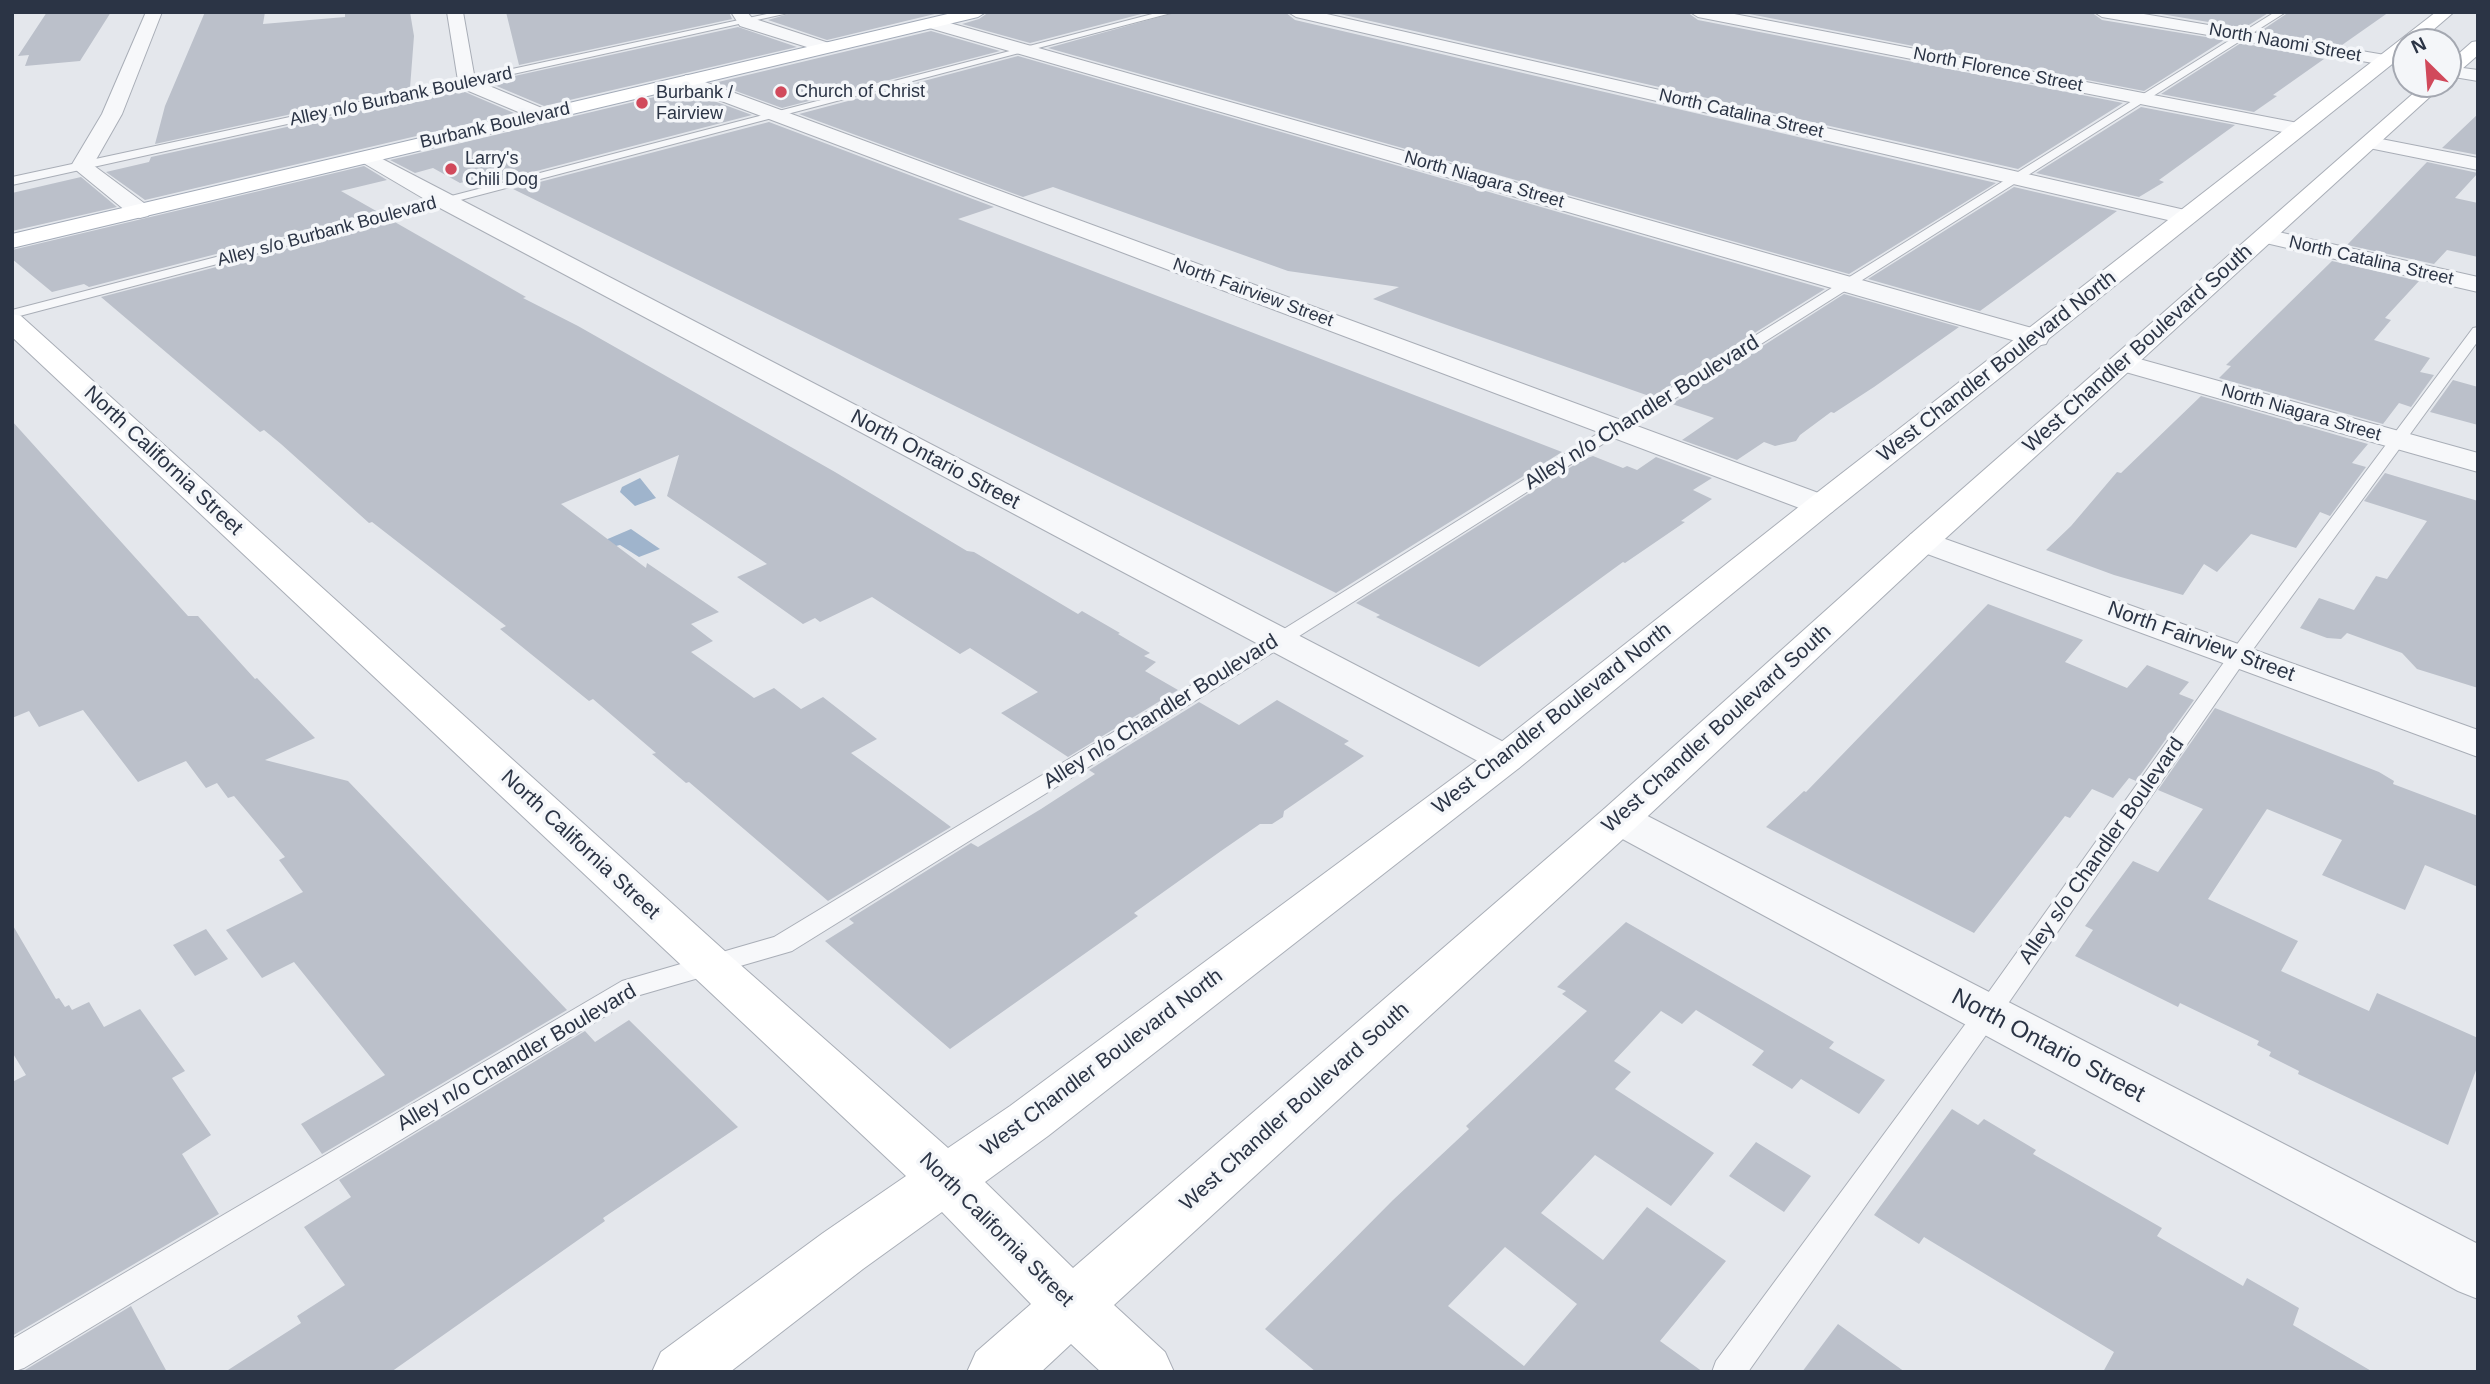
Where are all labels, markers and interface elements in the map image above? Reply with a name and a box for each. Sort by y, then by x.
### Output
street label: North Naomi Street [2207,19,2363,67]
north arrow [2392,28,2462,98]
text: N [2408,33,2429,58]
street label: North Florence Street [1911,43,2085,97]
street label: Alley n/o Burbank Boulevard [288,63,514,131]
place label: Church of Christ [795,81,925,103]
place label: Burbank / Fairview [656,82,733,124]
marker: Church of Christ [773,84,789,100]
street label: North Catalina Street [1657,85,1825,143]
marker: Burbank / Fairview [634,95,650,111]
street label: Burbank Boulevard [418,98,572,154]
street label: North Niagara Street [1402,147,1566,213]
place label: Larry's Chili Dog [465,148,538,190]
marker: Larry's Chili Dog [443,161,459,177]
street label: Alley s/o Burbank Boulevard [215,192,439,272]
street label: North Catalina Street [2287,232,2455,290]
street label: West Chandler Boulevard South [2018,239,2258,459]
street label: North Fairview Street [1170,254,1336,332]
street label: West Chandler Boulevard North [1873,266,2121,468]
street label: Alley n/o Chandler Boulevard [1520,330,1764,496]
street label: North Niagara Street [2219,380,2383,446]
street label: North California Street [78,381,248,541]
street label: North Ontario Street [846,405,1024,515]
street label: North Fairview Street [2104,596,2298,688]
street label: West Chandler Boulevard North [1428,618,1676,820]
street label: West Chandler Boulevard South [1597,619,1837,839]
street label: Alley n/o Chandler Boulevard [1039,629,1283,795]
street label: Alley s/o Chandler Boulevard [2014,733,2190,969]
street label: North California Street [495,765,665,925]
street label: West Chandler Boulevard North [976,964,1228,1162]
street label: Alley n/o Chandler Boulevard [393,979,641,1137]
street label: North Ontario Street [1946,983,2150,1109]
street label: West Chandler Boulevard South [1175,997,1415,1217]
street label: North California Street [914,1148,1078,1312]

